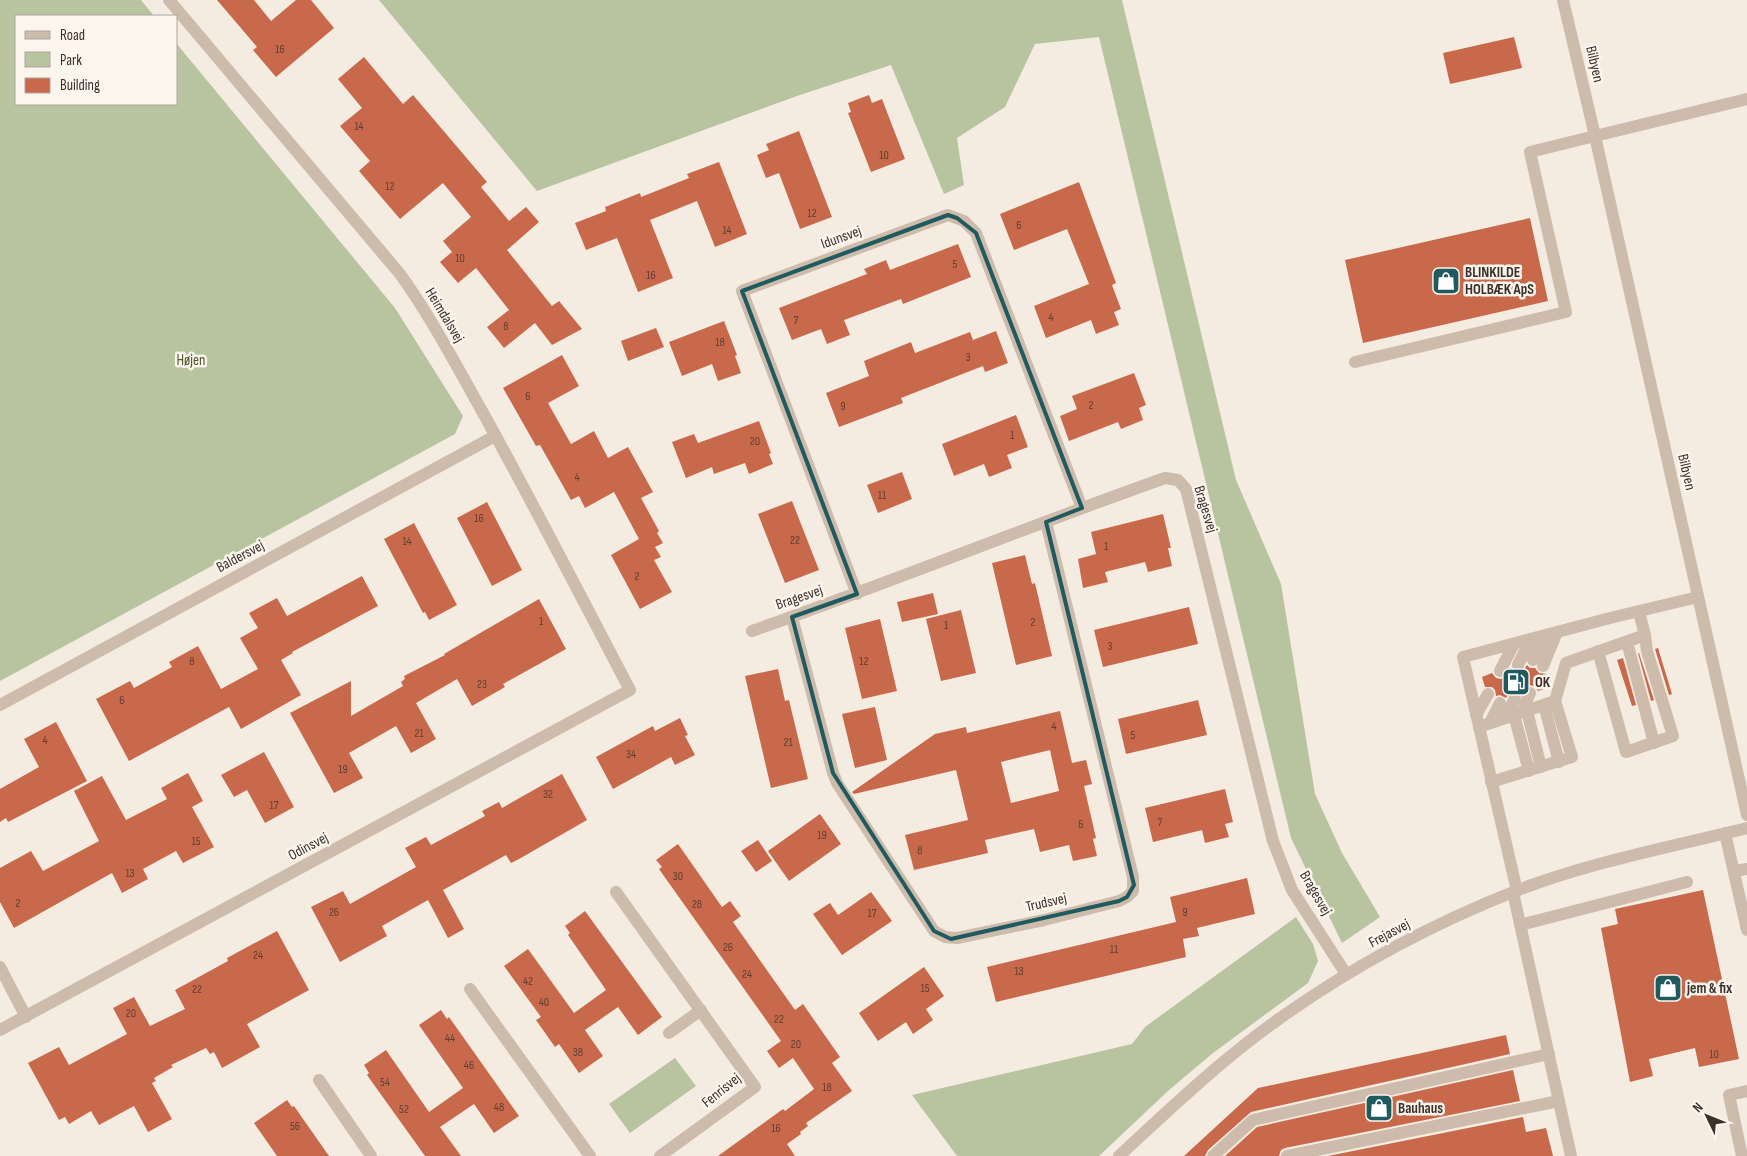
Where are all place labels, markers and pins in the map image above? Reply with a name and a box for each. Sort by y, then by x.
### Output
place label: BLINKILDE HOLBÆK ApS [1465,263,1534,299]
shop icon: BLINKILDE HOLBÆK ApS [1431,266,1461,296]
fuel station icon: OK [1501,667,1531,697]
place label: OK [1535,673,1551,692]
shop icon: jem & fix [1653,973,1683,1003]
place label: jem & fix [1686,979,1733,998]
shop icon: Bauhaus [1364,1093,1394,1123]
place label: Bauhaus [1398,1099,1443,1118]

